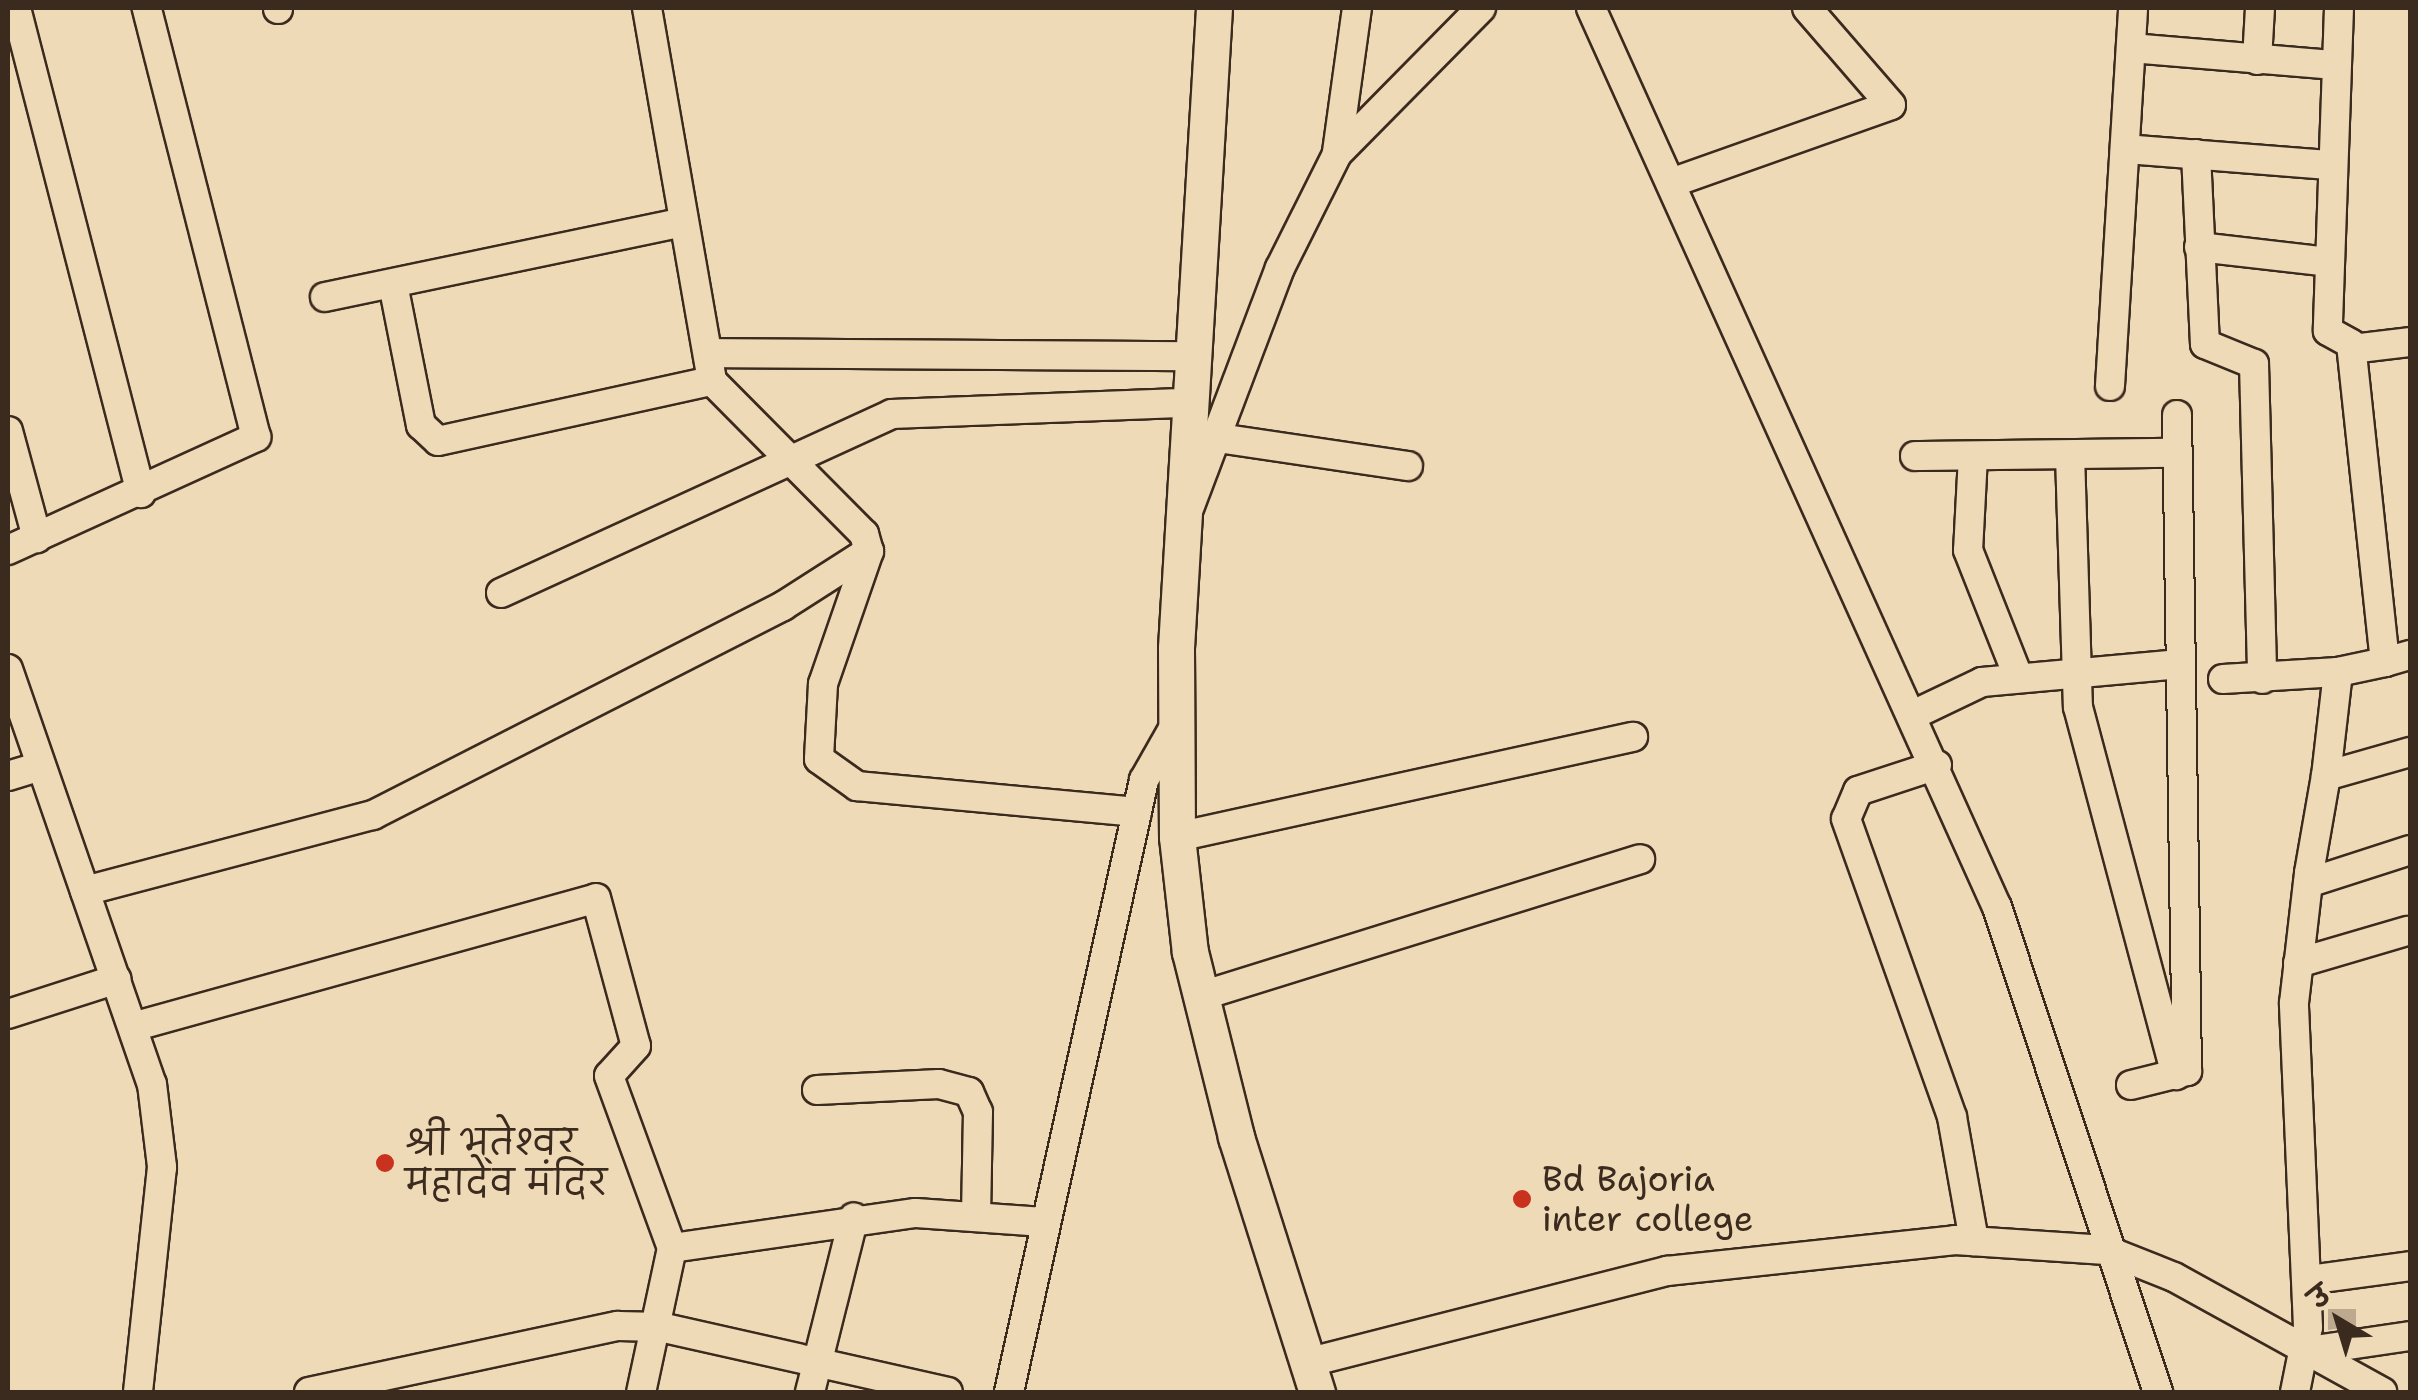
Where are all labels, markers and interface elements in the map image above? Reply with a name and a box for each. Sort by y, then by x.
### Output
place label: श्री भूतेश्वर महादेव मंदिर [405,1122,607,1204]
marker: श्री भूतेश्वर महादेव मंदिर [374,1152,396,1174]
place label: Bd Bajoria inter college [1542,1158,1754,1240]
marker: Bd Bajoria inter college [1511,1188,1533,1210]
north arrow [2288,1270,2388,1370]
text: उ [2300,1276,2339,1317]

